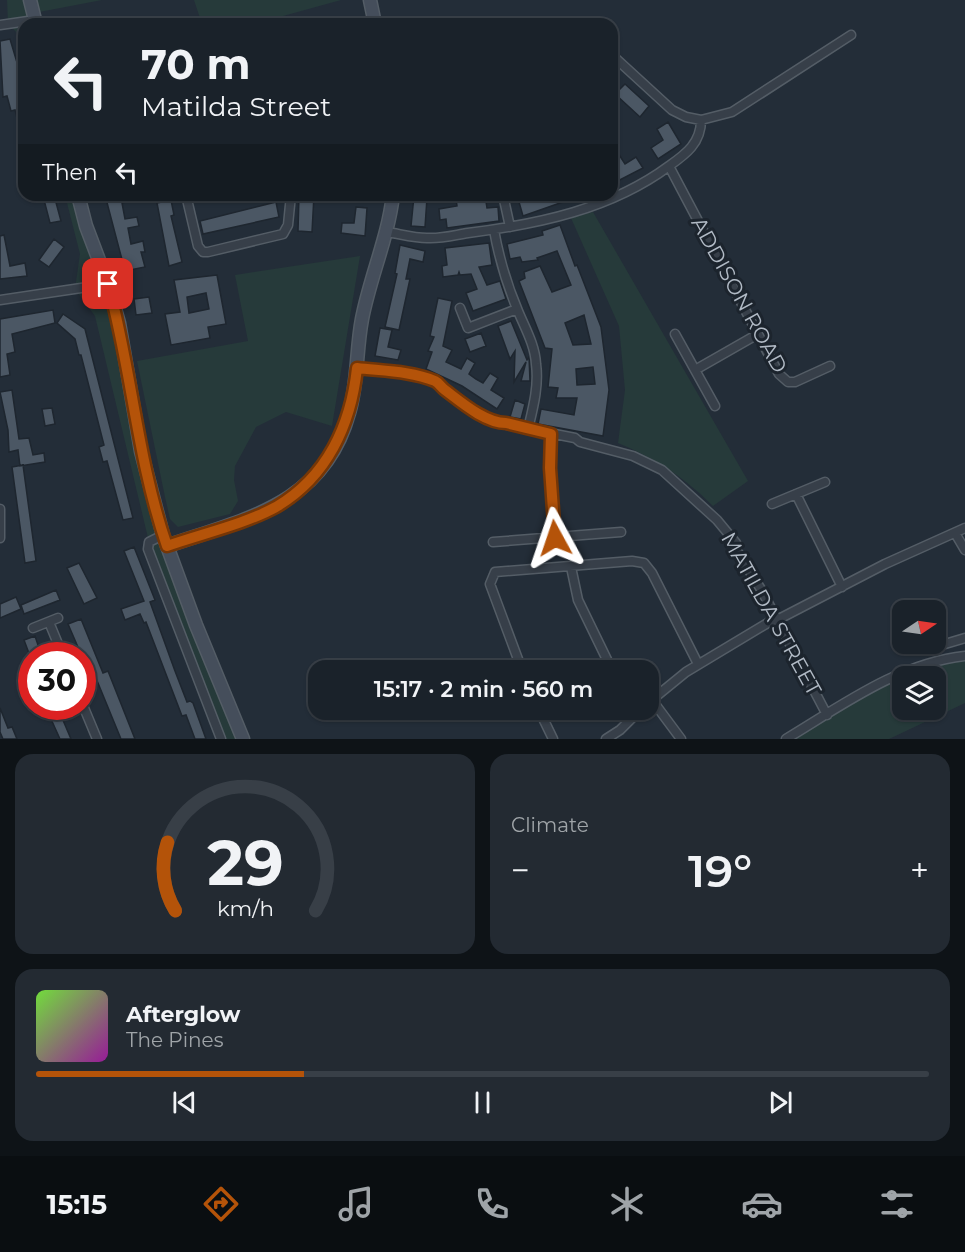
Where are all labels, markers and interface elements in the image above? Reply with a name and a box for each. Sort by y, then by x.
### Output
text: 70 m [141,38,251,90]
icon: left [42,42,120,120]
text: Matilda Street [141,90,331,123]
icon: left [110,156,143,189]
text: Then [42,159,98,186]
street label: ADDISON ROAD [686,213,793,377]
pin [82,258,133,309]
icon: arrive [91,267,124,300]
position arrow [523,506,587,570]
street label: MATILDA STREET [716,528,827,700]
north arrow [892,600,946,654]
map controls [892,600,946,720]
speed limit sign: 30 [18,642,96,720]
button: layers [892,666,946,720]
text: 15:17 · 2 min · 560 m [374,676,593,703]
text: Climate [511,813,589,837]
text: 29 [207,825,283,901]
text: 19° [688,843,752,898]
text: − [511,850,530,890]
text: + [910,850,929,890]
text: km/h [216,895,274,921]
text: Afterglow [126,1001,240,1028]
text: The Pines [126,1028,223,1052]
icon: previous [168,1086,201,1119]
icon: pause [466,1086,499,1119]
icon: next [764,1086,797,1119]
icon: directions [200,1183,242,1225]
icon: music [335,1183,377,1225]
icon: phone [471,1183,513,1225]
icon: climate [606,1183,648,1225]
icon: car [741,1183,783,1225]
icon: filters [876,1183,918,1225]
text: 15:15 [47,1188,107,1221]

